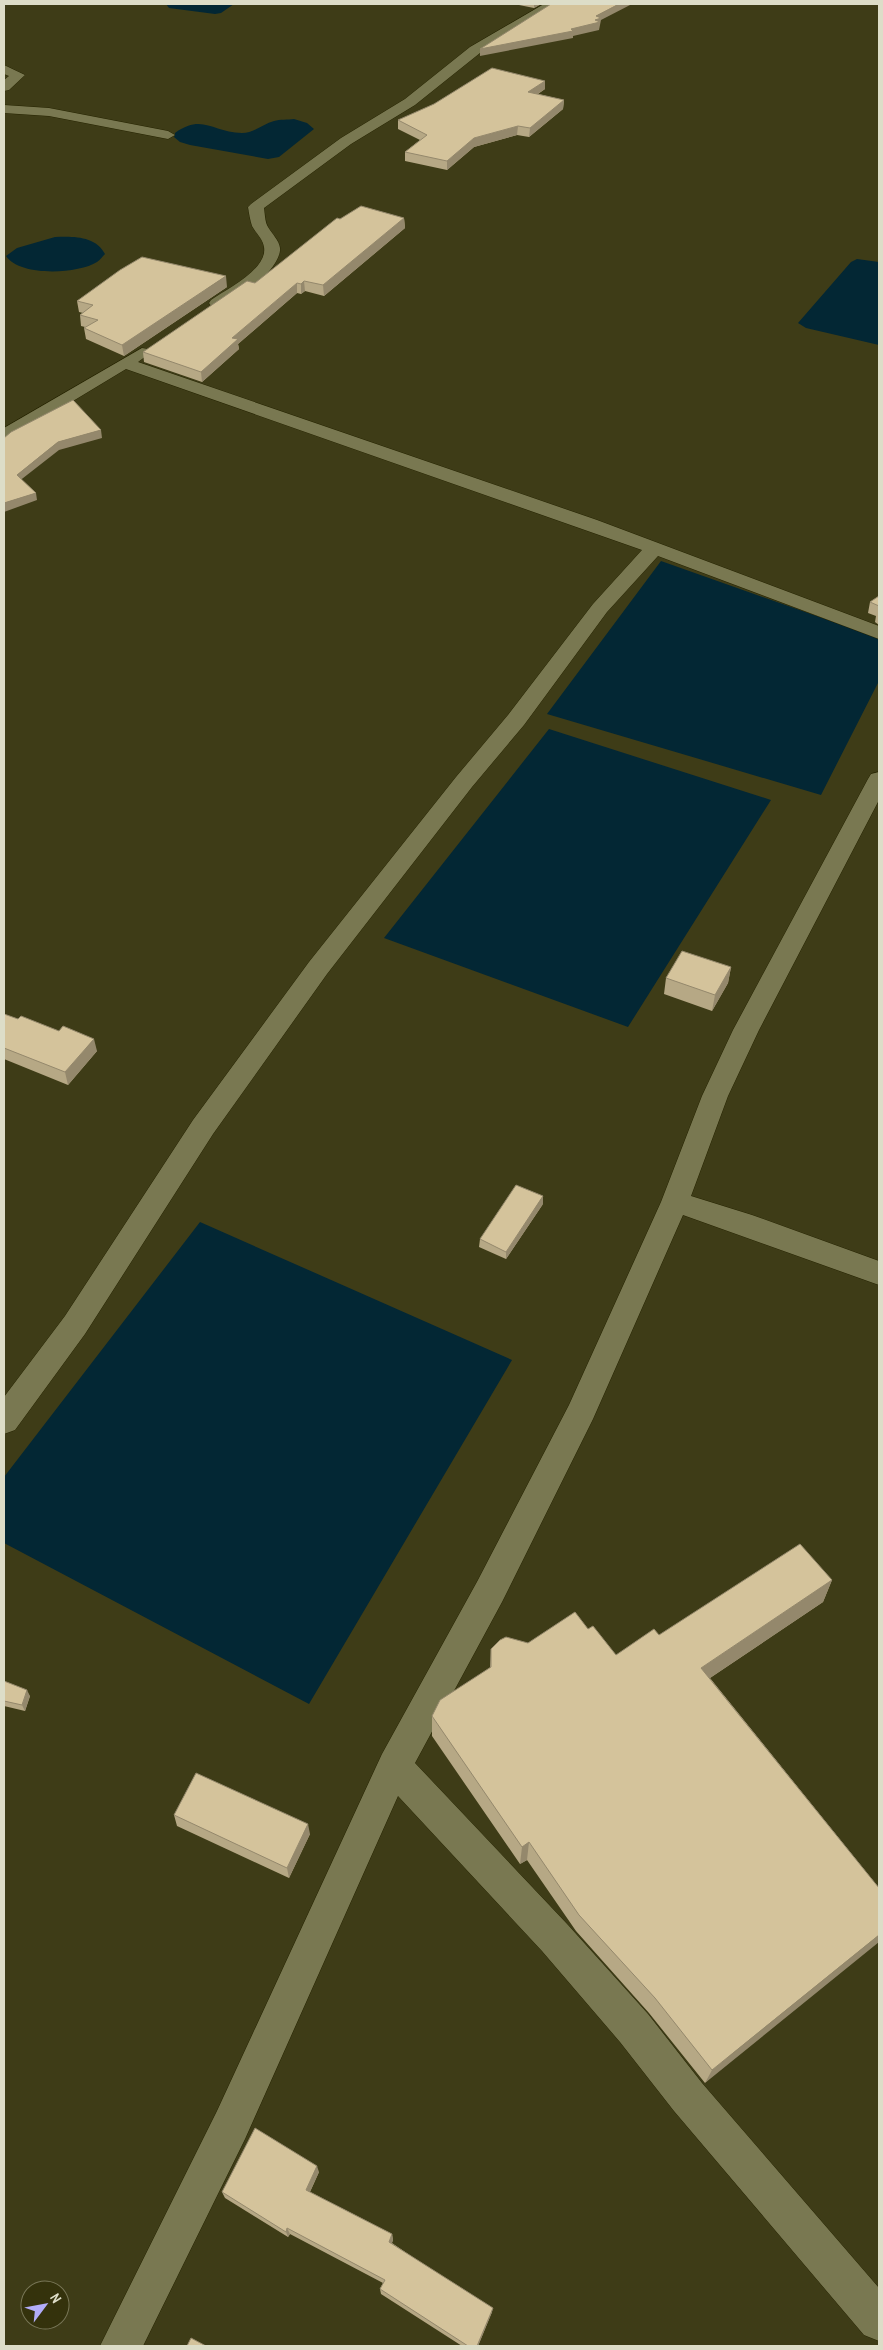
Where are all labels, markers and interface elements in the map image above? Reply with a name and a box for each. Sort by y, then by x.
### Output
north arrow [20,2280,70,2330]
text: N [46,2290,66,2306]

